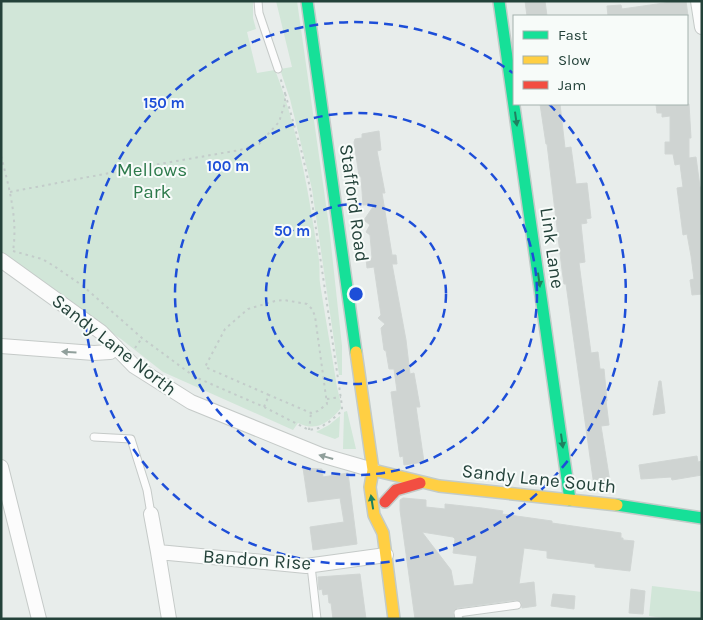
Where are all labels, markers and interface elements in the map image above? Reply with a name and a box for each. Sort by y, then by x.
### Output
legend [513,15,688,105]
text: Fast [558,26,588,44]
text: Slow [558,51,590,69]
text: Jam [558,76,586,94]
text: 150 m [143,94,185,112]
one-way arrow [512,111,520,127]
street label: Stafford Road [335,143,373,263]
text: 100 m [207,157,249,175]
park label: Mellows Park [117,159,187,203]
street label: Link Lane [535,206,569,290]
text: 50 m [274,222,310,240]
one-way arrow [535,272,543,288]
centre of rings [347,285,365,303]
street label: Sandy Lane North [47,290,181,400]
one-way arrow [61,347,77,355]
one-way arrow [558,433,566,449]
one-way arrow [319,452,334,460]
street label: Sandy Lane South [461,460,617,498]
one-way arrow [368,494,376,510]
street label: Bandon Rise [202,545,312,575]

